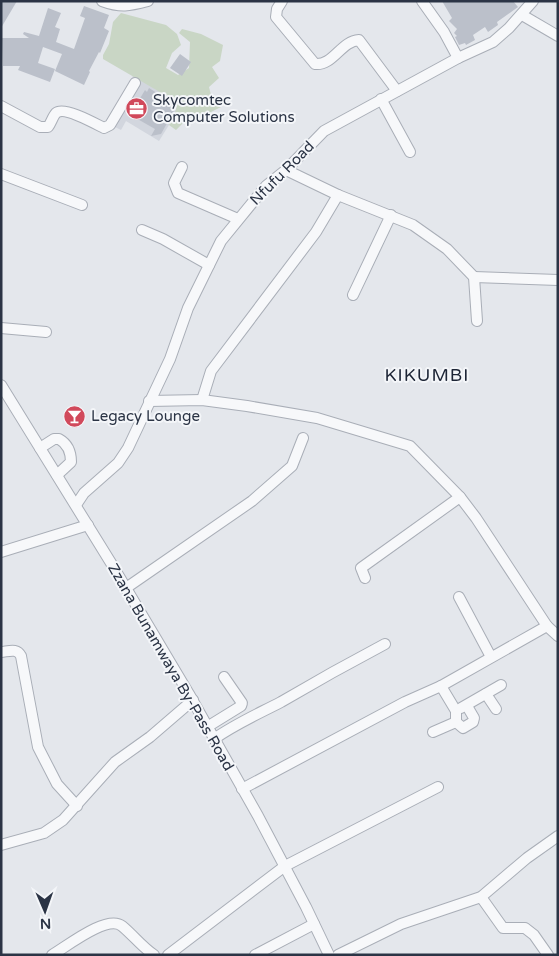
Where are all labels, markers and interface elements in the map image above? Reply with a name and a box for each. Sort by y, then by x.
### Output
place label: Skycomtec Computer Solutions [153,91,295,126]
office icon: Skycomtec Computer Solutions [125,97,149,121]
street label: Nfufu Road [246,137,318,209]
district label: KIKUMBI [385,364,469,386]
bar icon: Legacy Lounge [63,404,87,428]
place label: Legacy Lounge [91,407,200,425]
street label: Zzana Bunamwaya By-Pass Road [104,560,238,774]
north arrow [20,886,70,936]
text: N [40,915,51,932]

